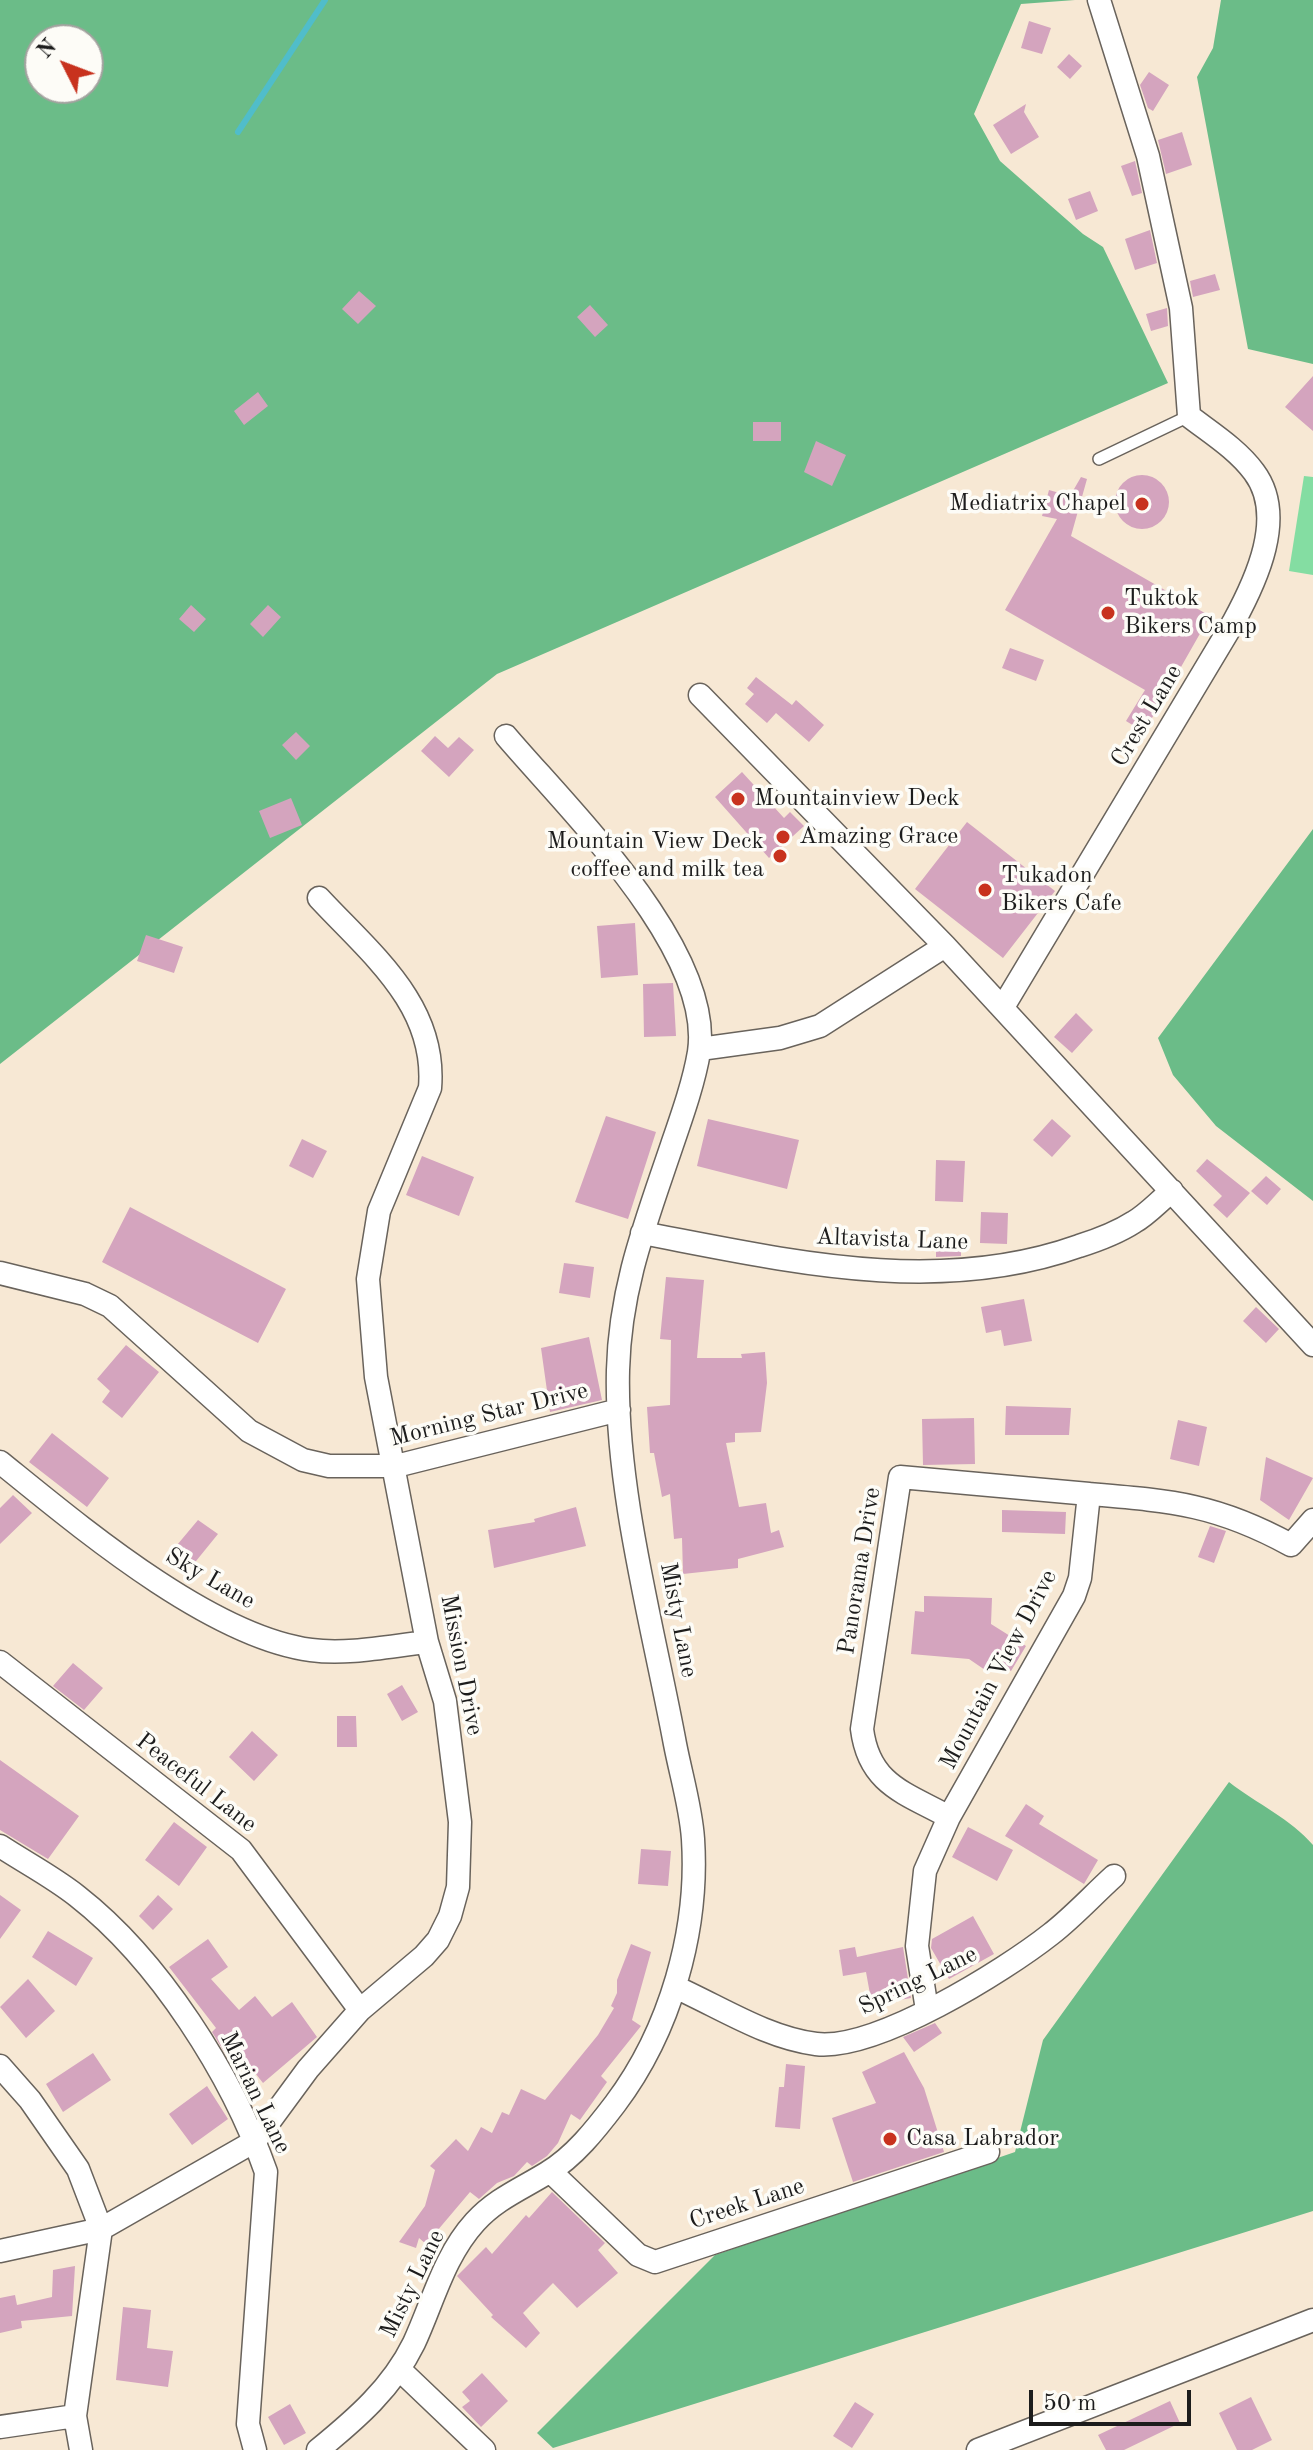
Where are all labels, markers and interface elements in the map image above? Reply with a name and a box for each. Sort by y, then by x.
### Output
north arrow [24,24,104,104]
text: N [34,36,61,63]
place label: Mediatrix Chapel [949,490,1126,518]
marker: Mediatrix Chapel [1133,495,1151,513]
place label: Tuktok Bikers Camp [1124,585,1257,641]
marker: Tuktok Bikers Camp [1099,604,1117,622]
street label: Crest Lane [1105,660,1189,772]
place label: Mountainview Deck [754,785,960,813]
marker: Mountainview Deck [729,790,747,808]
place label: Amazing Grace [799,823,958,851]
place label: Mountain View Deck coffee and milk tea [547,828,764,884]
marker: Amazing Grace [774,828,792,846]
marker: Mountain View Deck coffee and milk tea [771,847,789,865]
place label: Tukadon Bikers Cafe [1001,862,1121,918]
marker: Tukadon Bikers Cafe [976,881,994,899]
street label: Altavista Lane [815,1223,969,1257]
street label: Morning Star Drive [387,1376,591,1454]
street label: Panorama Drive [833,1485,887,1657]
street label: Sky Lane [160,1542,260,1616]
street label: Misty Lane [653,1560,703,1680]
street label: Mountain View Drive [934,1565,1064,1775]
street label: Mission Drive [433,1592,489,1738]
street label: Peaceful Lane [130,1727,262,1839]
street label: Spring Lane [854,1940,982,2022]
street label: Marian Lane [213,2027,297,2159]
place label: Casa Labrador [906,2125,1059,2153]
marker: Casa Labrador [881,2130,899,2148]
street label: Creek Lane [686,2172,808,2236]
street label: Misty Lane [374,2225,452,2343]
scale bar [1033,2374,1195,2424]
text: 50 m [1043,2392,1097,2416]

